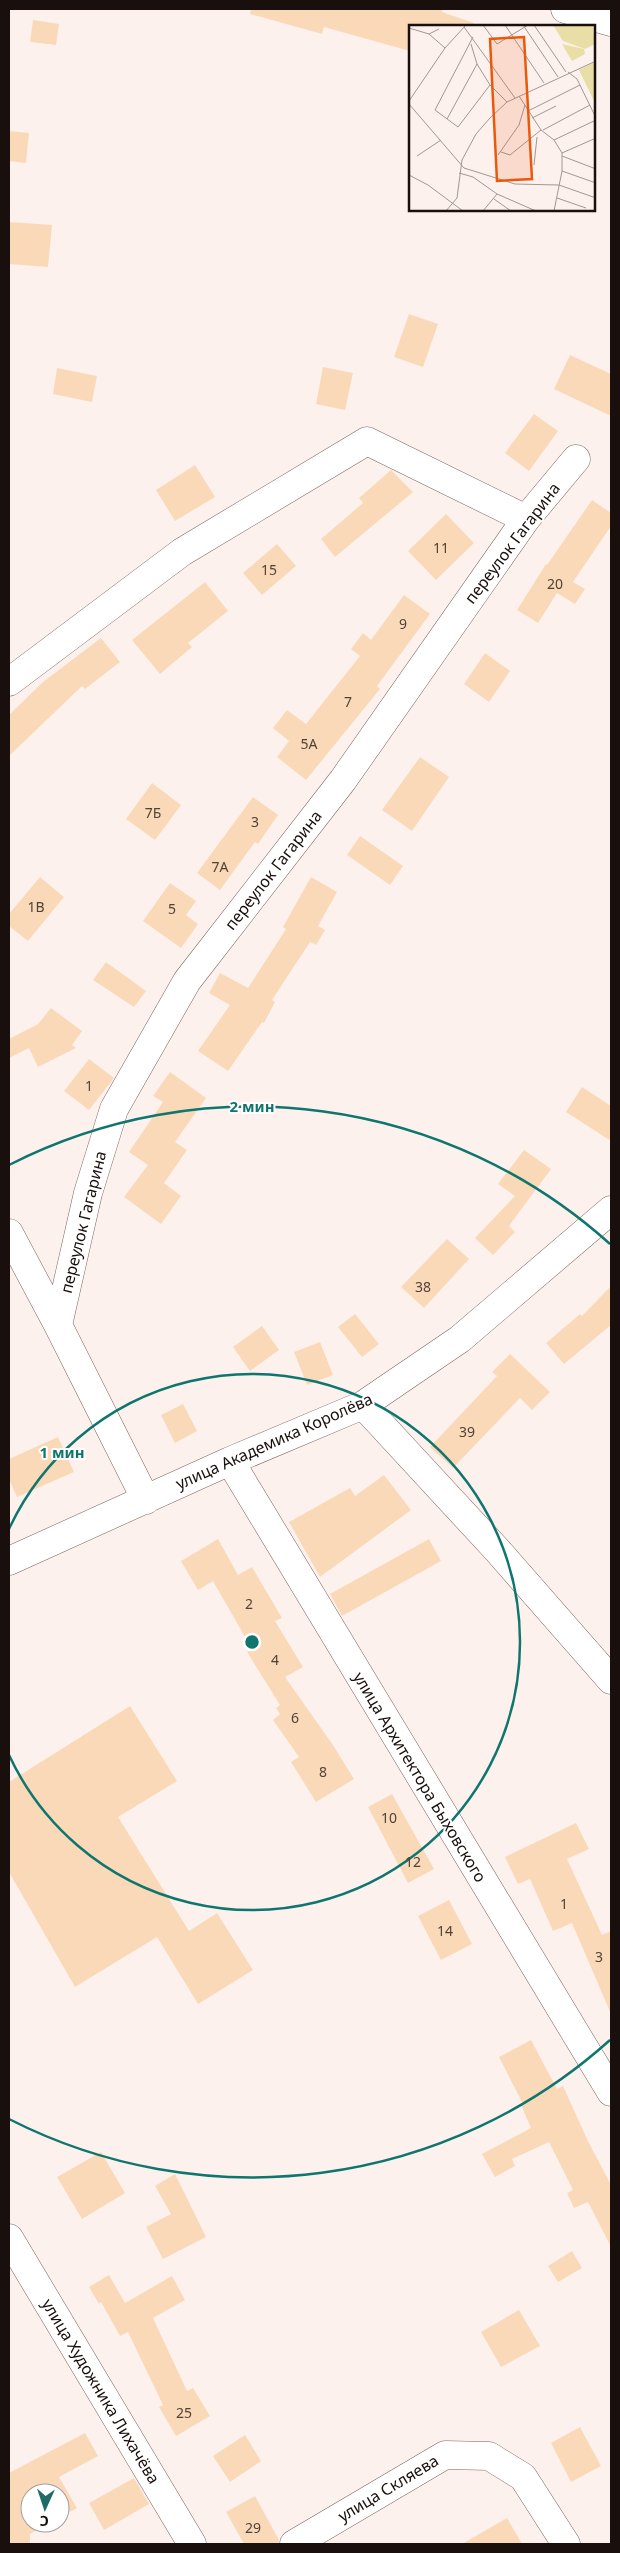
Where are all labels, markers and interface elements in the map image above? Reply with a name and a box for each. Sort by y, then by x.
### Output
inset map [409,25,595,211]
street label: переулок Гагарина [459,478,565,608]
house number: 11 [433,538,449,557]
house number: 15 [261,560,277,579]
house number: 20 [547,574,563,593]
house number: 9 [399,614,407,633]
house number: 7 [344,692,352,711]
house number: 5А [301,734,318,753]
house number: 7Б [145,803,161,822]
street label: переулок Гагарина [219,806,327,934]
house number: 3 [251,812,259,831]
house number: 7А [212,857,229,876]
house number: 1В [27,897,45,916]
house number: 5 [168,899,176,918]
house number: 1 [85,1076,93,1095]
text: 2 мин [230,1096,275,1116]
street label: переулок Гагарина [55,1148,111,1296]
house number: 38 [415,1277,431,1296]
street label: улица Академика Королёва [172,1388,376,1494]
house number: 39 [459,1422,475,1441]
text: 1 мин [40,1442,85,1462]
house number: 2 [245,1594,253,1613]
centre of rings [243,1633,261,1651]
house number: 4 [271,1650,279,1669]
street label: улица Архитектора Быховского [348,1668,492,1886]
house number: 6 [291,1708,299,1727]
house number: 8 [319,1762,327,1781]
house number: 10 [381,1808,397,1827]
house number: 12 [405,1852,421,1871]
house number: 1 [560,1894,568,1913]
house number: 14 [437,1921,453,1940]
house number: 3 [595,1947,603,1966]
street label: улица Художника Лихачёва [37,2294,165,2488]
house number: 25 [176,2403,192,2422]
street label: улица Скляева [334,2449,442,2527]
north arrow [20,2483,70,2533]
text: С [39,2512,49,2531]
house number: 29 [245,2518,261,2537]

